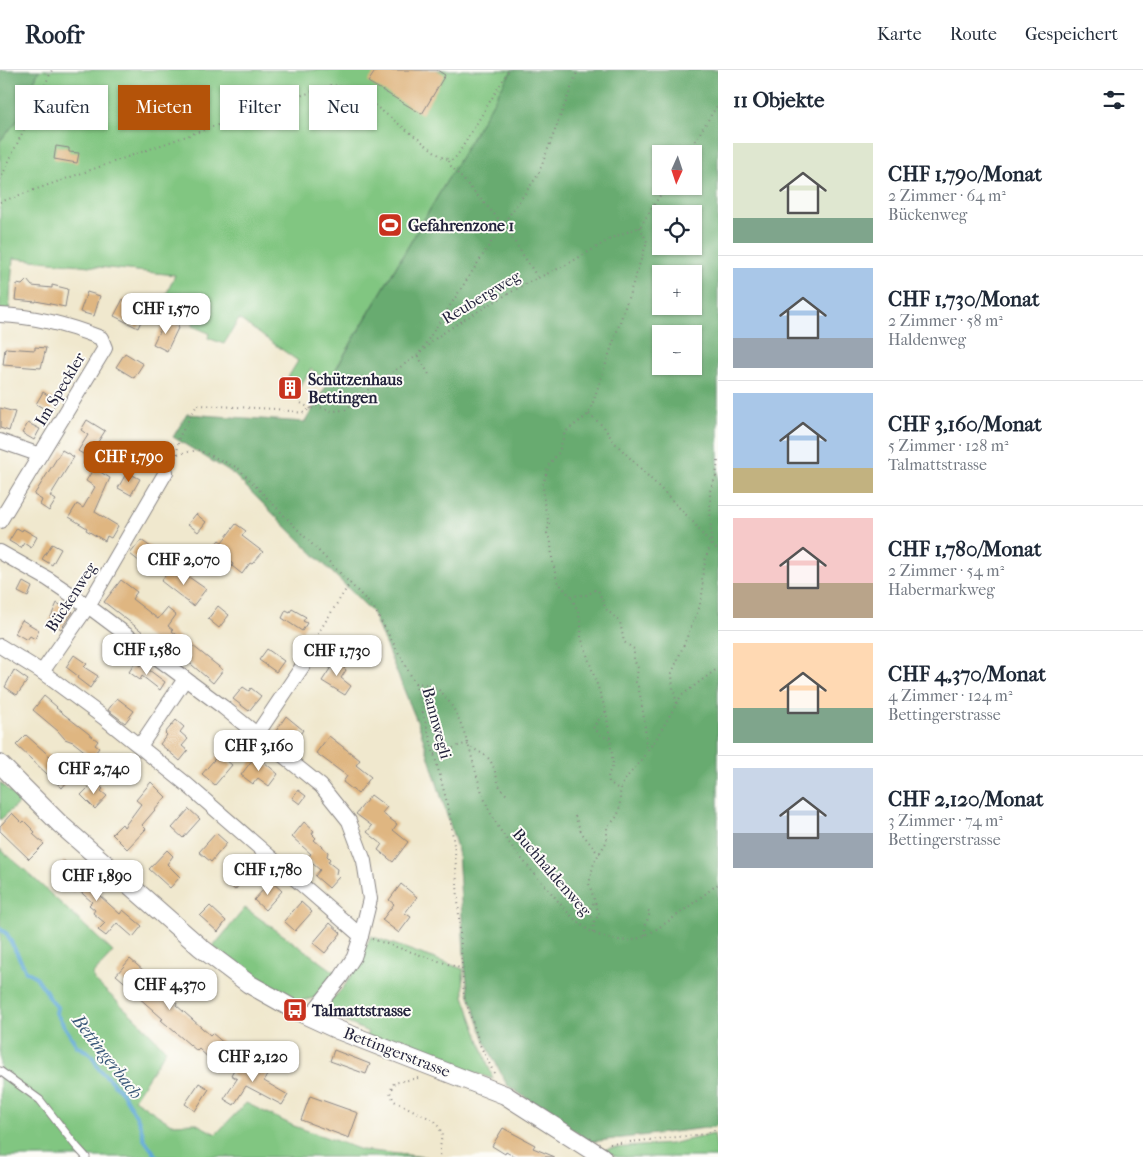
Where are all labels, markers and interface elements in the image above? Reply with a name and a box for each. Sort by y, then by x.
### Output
text: Roofr [25,21,84,49]
text: Karte [877,24,922,45]
text: Route [950,24,997,45]
text: Gespeichert [1025,24,1118,45]
chip: Kaufen [15,85,108,130]
chip: Mieten [118,85,210,130]
chip: Filter [220,85,299,130]
chip: Neu [309,85,377,130]
icon: filters [1100,86,1128,114]
text: 11 Objekte [733,88,824,112]
north arrow [652,145,702,195]
map controls [652,145,702,375]
text: CHF 1,790/Monat [888,162,1042,186]
icon: home [773,163,833,223]
text: 2 Zimmer · 64 m² [888,186,1006,205]
button: locate [652,205,702,255]
text: Bückenweg [888,205,967,224]
sports icon: Gefahrenzone 1 [377,212,403,238]
place label: Gefahrenzone 1 [408,216,514,235]
button: + [652,265,702,315]
street label: Reubergweg [438,266,524,328]
text: CHF 1,730/Monat [888,287,1040,311]
icon: home [773,288,833,348]
pin: CHF 1,570 [109,292,223,335]
text: CHF 1,570 [132,299,200,318]
text: 2 Zimmer · 58 m² [888,311,1003,330]
button: − [652,325,702,375]
text: Haldenweg [888,330,966,349]
street label: Im Speckler [31,349,89,429]
place label: Schützenhaus Bettingen [308,370,402,408]
building icon: Schützenhaus Bettingen [277,375,303,401]
text: CHF 3,160/Monat [888,412,1042,436]
icon: home [773,413,833,473]
text: 5 Zimmer · 128 m² [888,436,1008,455]
pin: CHF 1,790 [72,440,186,483]
text: CHF 1,790 [95,447,163,466]
text: Talmattstrasse [888,455,987,474]
text: CHF 1,780/Monat [888,537,1041,561]
icon: home [773,538,833,598]
pin: CHF 2,070 [127,544,241,586]
text: CHF 2,070 [148,550,220,569]
street label: Bückenweg [41,558,101,635]
text: 2 Zimmer · 54 m² [888,561,1004,580]
text: Habermarkweg [888,580,995,599]
pin: CHF 1,580 [90,634,204,676]
pin: CHF 1,730 [280,634,394,677]
text: CHF 1,580 [113,640,181,659]
text: CHF 1,730 [304,641,370,660]
text: CHF 4,370/Monat [888,662,1046,686]
icon: home [773,663,833,723]
street label: Bannwegli [418,685,456,761]
text: 4 Zimmer · 124 m² [888,686,1012,705]
text: Bettingerstrasse [888,705,1001,724]
pin: CHF 3,160 [202,730,316,772]
text: CHF 3,160 [225,736,293,755]
pin: CHF 2,740 [37,752,151,795]
text: CHF 2,740 [58,759,130,778]
text: CHF 2,120/Monat [888,787,1044,811]
icon: home [773,788,833,848]
text: 3 Zimmer · 74 m² [888,811,1003,830]
street label: Buchhaldenweg [509,824,595,920]
text: Bettingerstrasse [888,830,1001,849]
pin: CHF 1,780 [211,854,325,896]
pin: CHF 1,890 [40,860,154,902]
text: CHF 1,780 [234,860,302,879]
text: CHF 1,890 [62,866,132,885]
pin: CHF 4,370 [113,968,227,1011]
text: CHF 4,370 [134,975,206,994]
bus stop icon: Talmattstrasse [282,997,308,1023]
place label: Talmattstrasse [311,1001,411,1020]
water label: Bettingerbach [67,1010,146,1103]
street label: Bettingerstrasse [341,1023,453,1081]
pin: CHF 2,120 [196,1040,310,1083]
text: CHF 2,120 [218,1047,288,1066]

